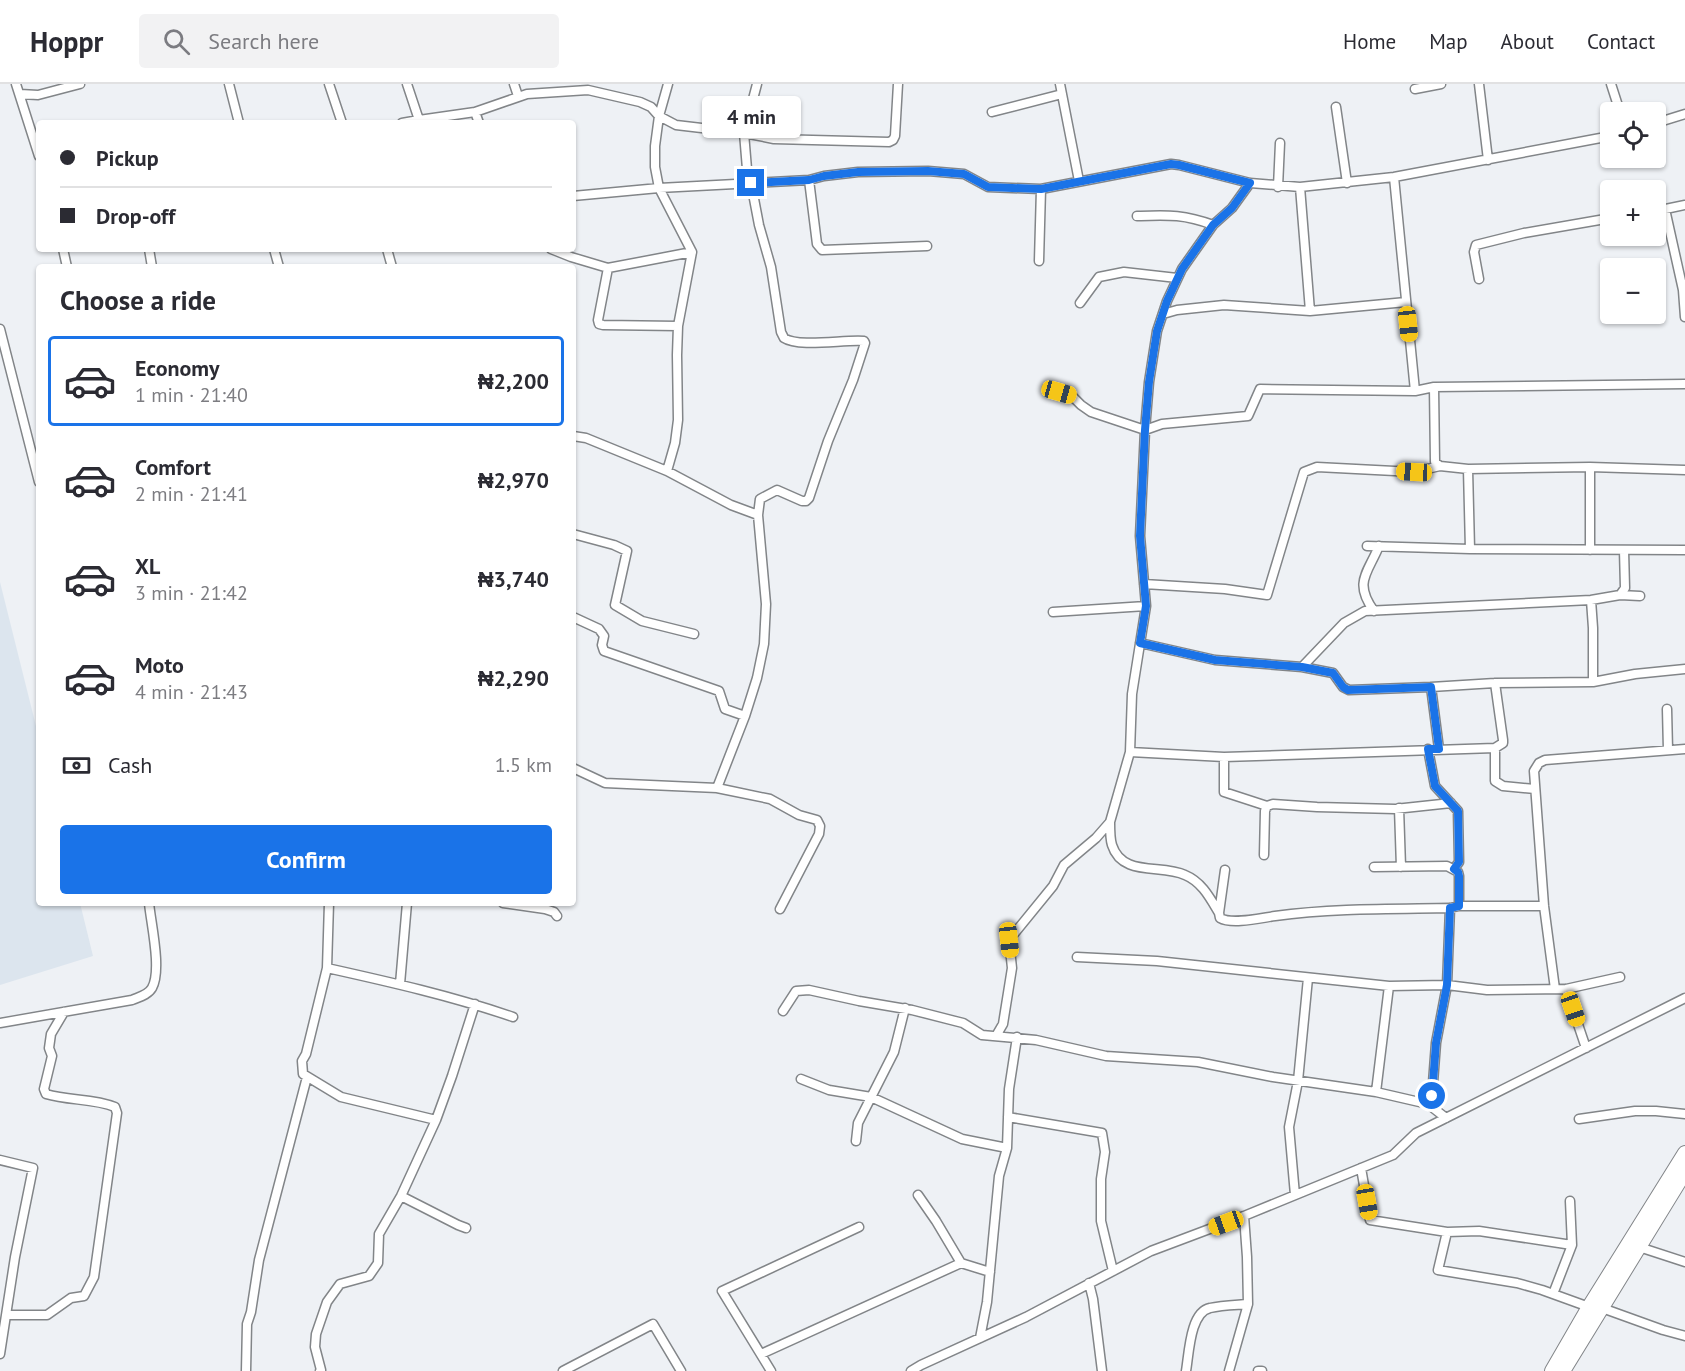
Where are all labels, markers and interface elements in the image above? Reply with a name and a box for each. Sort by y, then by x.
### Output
search box [139,14,559,68]
text: Hoppr [30,23,103,60]
icon: search [160,25,193,58]
text: Search here [208,27,319,55]
text: Home [1343,28,1396,55]
text: Map [1429,28,1468,55]
text: About [1501,28,1554,55]
text: Contact [1587,28,1655,55]
callout: 4 min [702,96,801,138]
map controls [1600,102,1666,324]
button: locate [1600,102,1666,168]
text: 4 min [727,104,776,130]
text: Pickup [96,144,159,172]
route end [737,169,764,196]
button: + [1600,180,1666,246]
text: Drop-off [96,202,175,230]
button: − [1600,258,1666,324]
text: Choose a ride [60,283,216,317]
car [1397,305,1419,343]
icon: car [63,354,117,408]
text: Economy [135,354,219,382]
text: ₦2,200 [478,367,549,395]
car [1039,378,1079,406]
text: 1 min · 21:40 [135,382,248,408]
icon: car [63,453,117,507]
text: Comfort [135,453,211,481]
car [1396,462,1432,482]
text: ₦2,970 [478,466,549,494]
text: 2 min · 21:41 [135,481,248,507]
icon: car [63,552,117,606]
text: XL [135,552,160,580]
text: ₦3,740 [478,565,549,593]
text: 3 min · 21:42 [135,580,248,606]
icon: car [63,651,117,705]
text: Moto [135,651,184,679]
text: ₦2,290 [478,664,549,692]
text: 4 min · 21:43 [135,679,248,705]
icon: cash [60,749,93,782]
text: Cash [108,751,152,779]
text: 1.5 km [495,752,552,778]
button: Confirm [60,825,552,894]
car [998,921,1020,959]
car [1559,989,1587,1029]
route start [1418,1082,1445,1109]
car [1355,1183,1379,1221]
car [1206,1208,1246,1238]

